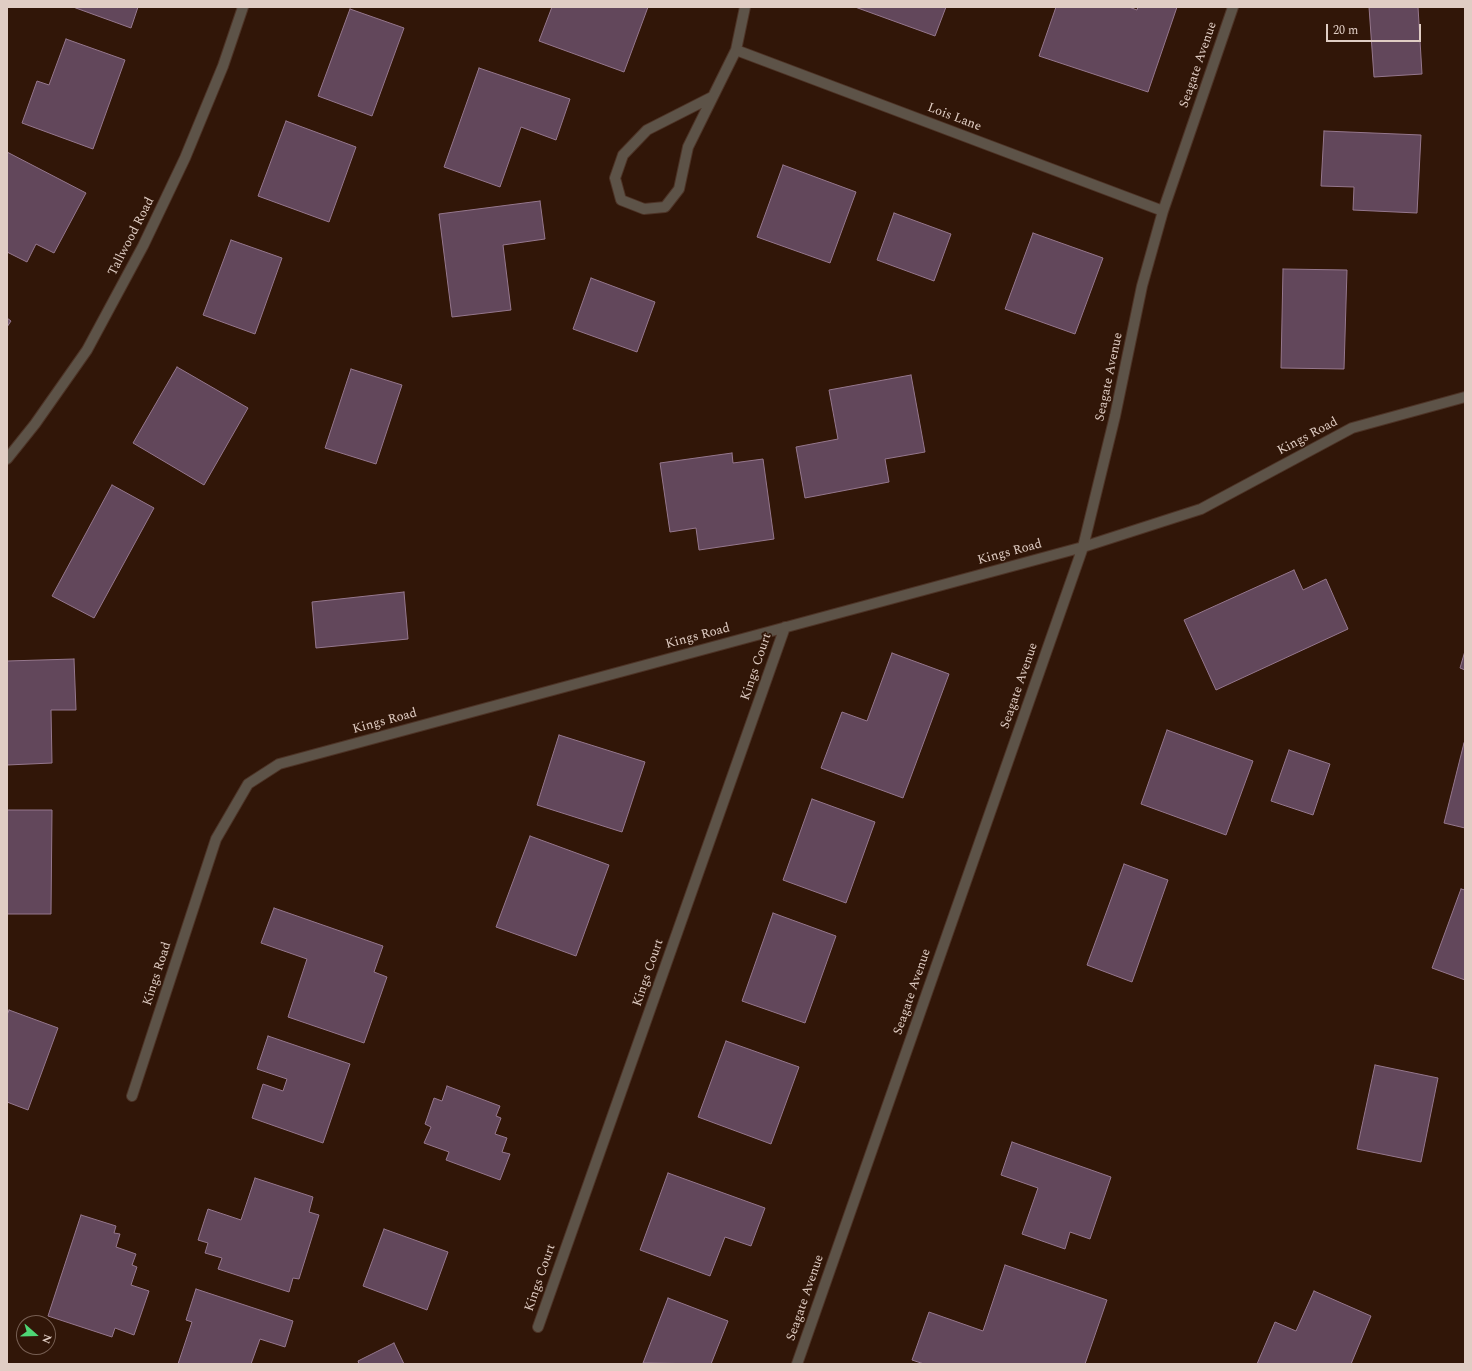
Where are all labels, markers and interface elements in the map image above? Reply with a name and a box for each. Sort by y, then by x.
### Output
scale bar [1328,16,1423,42]
street label: Seagate Avenue [1177,20,1221,110]
text: 20 m [1333,21,1358,40]
street label: Lois Lane [925,101,983,135]
street label: Tallwood Road [106,195,158,279]
street label: Seagate Avenue [1093,331,1127,423]
street label: Kings Road [1275,415,1341,459]
street label: Kings Road [976,537,1044,569]
street label: Kings Road [664,621,732,653]
street label: Kings Court [738,631,776,703]
street label: Seagate Avenue [998,641,1042,731]
street label: Kings Road [351,706,419,738]
street label: Kings Court [630,937,668,1009]
street label: Kings Road [140,940,176,1008]
street label: Seagate Avenue [891,947,935,1037]
street label: Kings Court [522,1242,560,1314]
street label: Seagate Avenue [784,1253,828,1343]
north arrow [16,1315,56,1355]
text: N [37,1332,56,1346]

